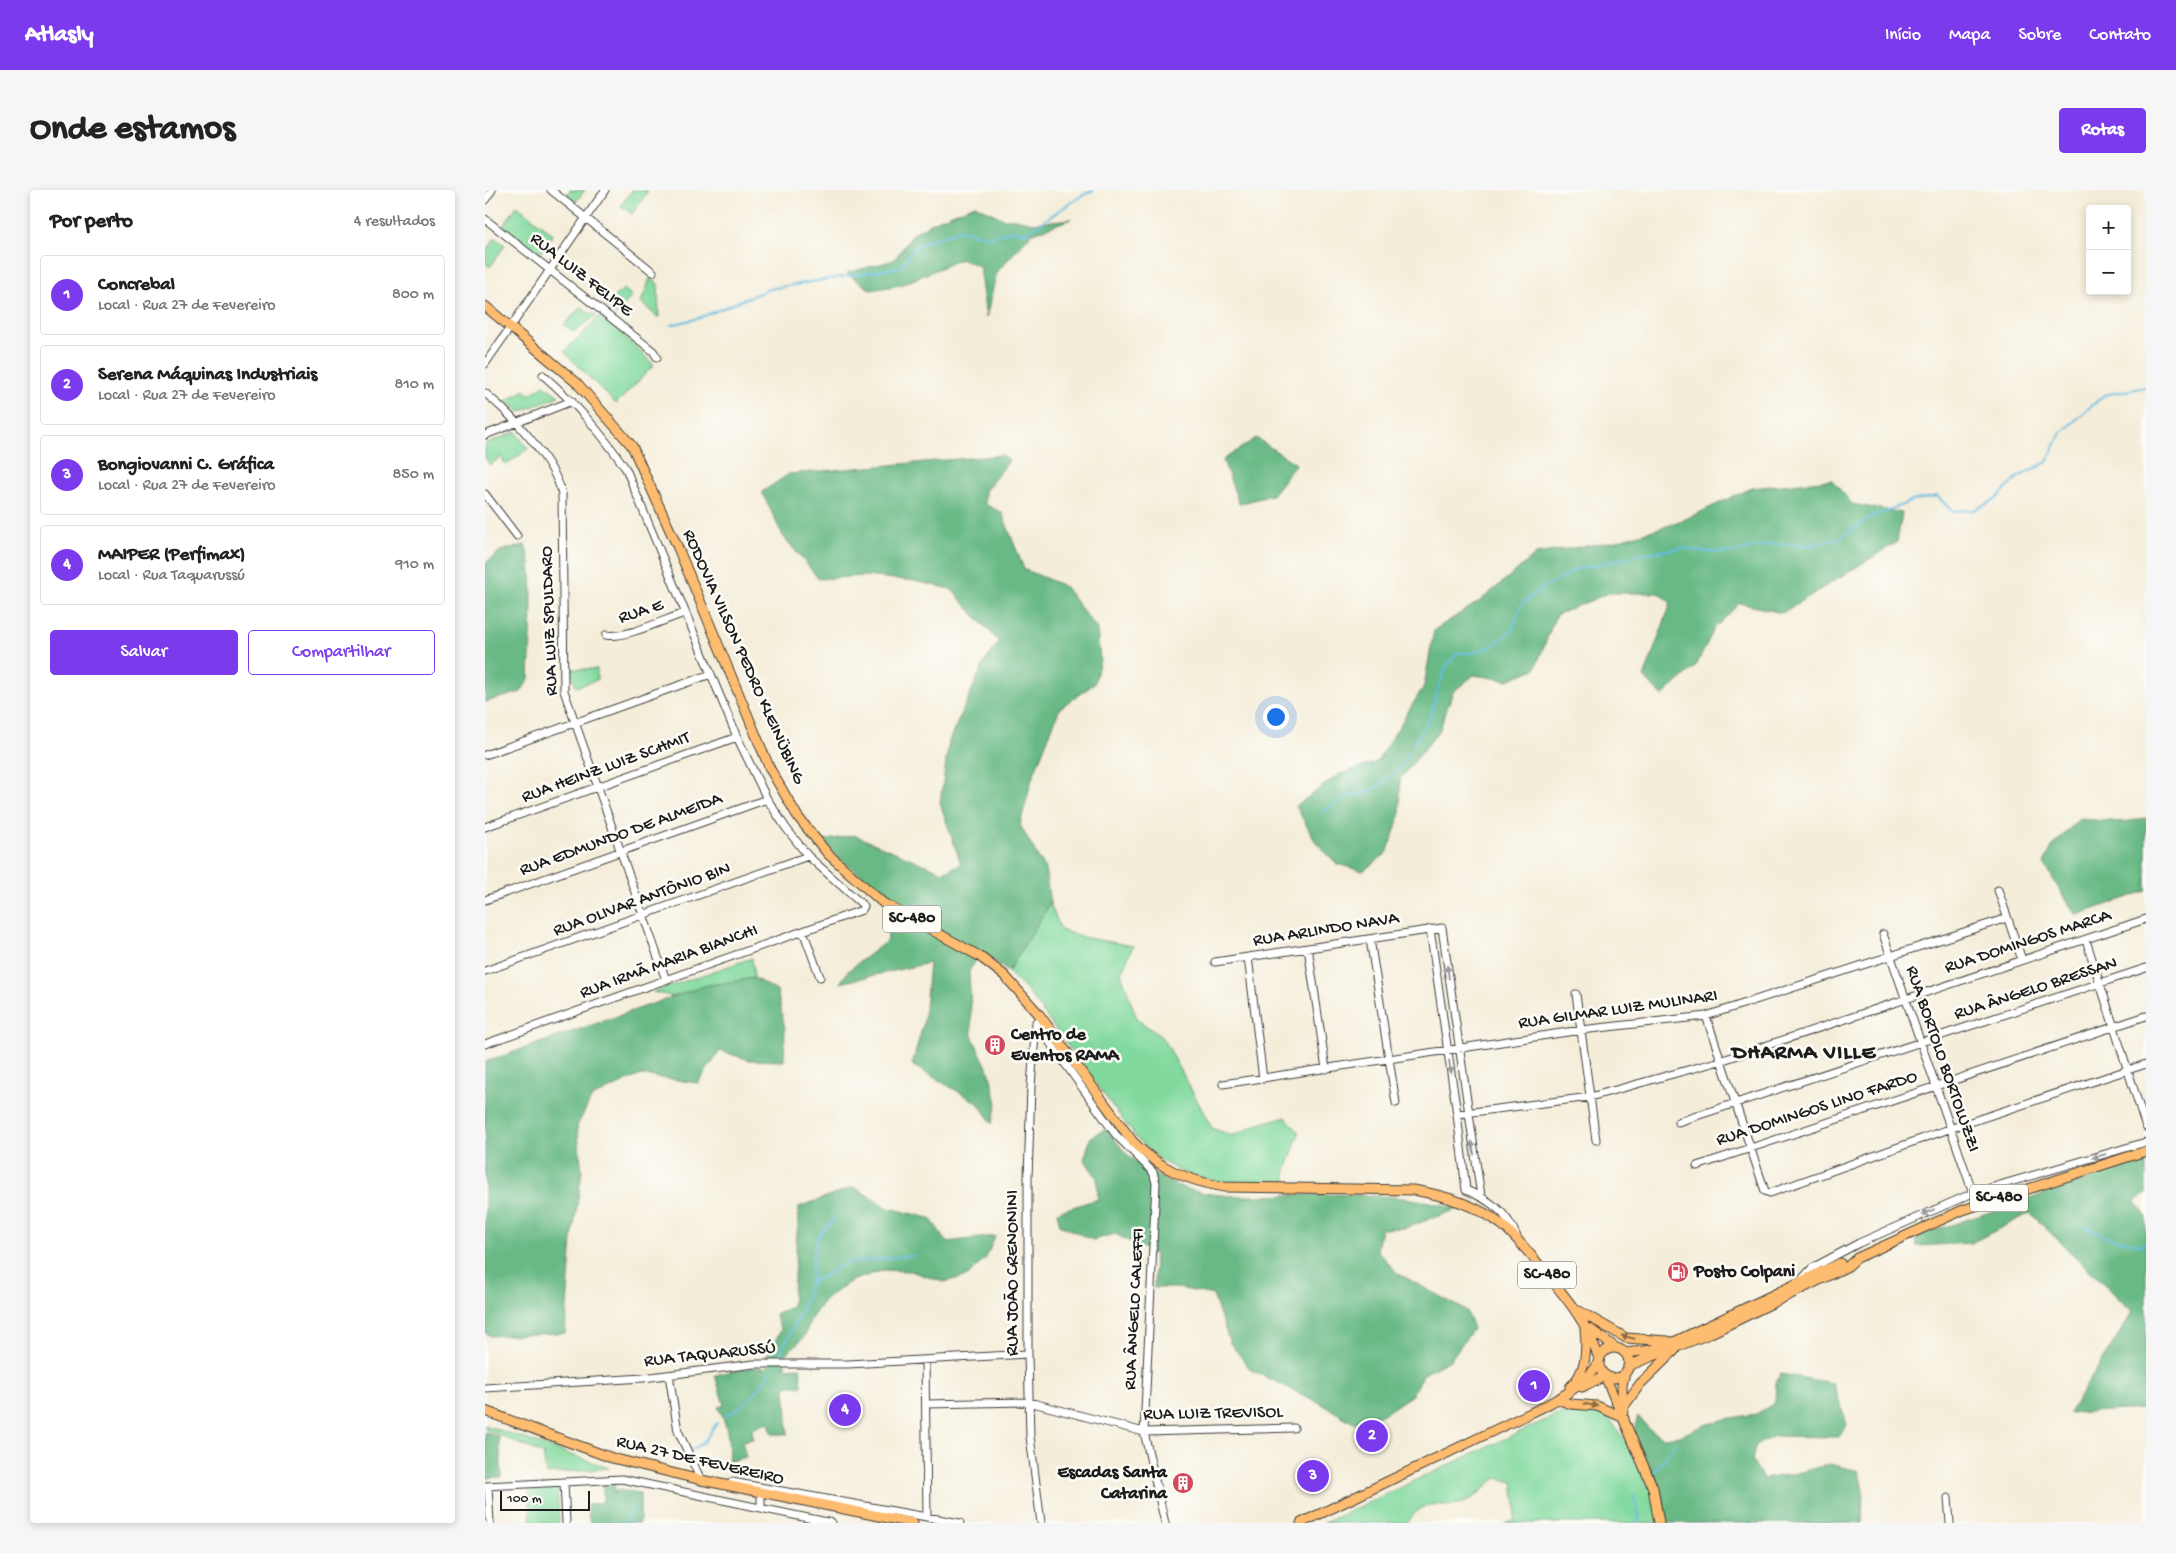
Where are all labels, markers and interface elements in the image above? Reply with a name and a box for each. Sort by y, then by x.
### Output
text: Atlasly [25,21,94,50]
text: Início [1885,25,1921,46]
text: Mapa [1949,25,1990,46]
text: Sobre [2018,25,2061,46]
text: Contato [2089,25,2151,46]
button: Rotas [2059,108,2146,153]
text: Onde estamos [30,110,235,151]
map controls [2086,205,2131,295]
button: + [2086,205,2131,250]
text: Por perto [50,210,133,235]
text: 4 resultados [354,213,435,232]
street label: RUA LUIZ FELIPE [526,228,637,322]
button: − [2086,250,2131,295]
text: Concrebal [98,274,175,297]
text: 1 [64,286,70,305]
text: 800 m [392,286,434,305]
text: Local · Rua 27 de Fevereiro [98,297,276,316]
text: Serena Máquinas Industriais [98,364,317,387]
text: 2 [63,376,71,395]
text: 810 m [395,376,434,395]
text: Local · Rua 27 de Fevereiro [98,387,276,406]
text: Bongiovanni C. Gráfica [98,454,274,477]
text: 3 [63,466,71,485]
text: 850 m [393,466,434,485]
text: Local · Rua 27 de Fevereiro [98,477,276,496]
street label: RODOVIA VILSON PEDRO KLEINÜBING [677,526,809,788]
text: MAIPER (Perfimax) [98,544,245,567]
street label: RUA LUIZ SPULDARO [537,546,563,696]
text: 4 [63,556,71,575]
text: 910 m [395,556,434,575]
text: Local · Rua Taquarussú [98,567,245,586]
street label: RUA E [616,595,667,629]
button: Salvar [50,630,238,675]
button: Compartilhar [248,630,435,675]
your location [1263,704,1289,730]
street label: RUA HEINZ LUIZ SCHMIT [519,727,694,808]
street label: RUA EDMUNDO DE ALMEIDA [517,788,726,881]
street label: RUA OLIVAR ANTÔNIO BIN [550,858,734,942]
street label: RUA DOMINGOS MARCA [1942,905,2115,979]
road number: SC-480 [883,906,941,932]
street label: RUA ARLINDO NAVA [1252,908,1402,952]
street label: RUA IRMÃ MARIA BIANCHI [577,920,761,1004]
street label: RUA ÂNGELO BRESSAN [1951,952,2120,1025]
street label: RUA BORTOLO BORTOLUZZI [1900,963,1984,1155]
one-way arrow [1444,964,1452,980]
street label: RUA GILMAR LUIZ MULINARI [1517,986,1719,1034]
place label: Centro de Eventos RAMA [1010,1025,1120,1067]
building icon: Centro de Eventos RAMA [983,1033,1007,1057]
district label: DHARMA VILLE [1730,1041,1876,1067]
one-way arrow [1447,1059,1455,1075]
street label: RUA DOMINGOS LINO FARDO [1714,1066,1920,1151]
one-way arrow [1469,1140,1477,1156]
one-way arrow [2092,1152,2107,1160]
road number: SC-480 [1970,1184,2028,1211]
street label: RUA JOÃO CRENONINI [1003,1190,1024,1356]
one-way arrow [1920,1208,1935,1216]
street label: RUA ÂNGELO CALEFFI [1119,1227,1150,1391]
fuel station icon: Posto Colpani [1666,1260,1690,1284]
road number: SC-480 [1518,1262,1576,1288]
place label: Posto Colpani [1693,1262,1795,1283]
one-way arrow [1620,1333,1635,1341]
street label: RUA TAQUARUSSÚ [643,1338,777,1372]
pin: 1 [1518,1367,1550,1405]
pin: 4 [829,1391,861,1429]
one-way arrow [1584,1401,1599,1409]
street label: RUA LUIZ TREVISOL [1143,1402,1284,1426]
pin: 2 [1356,1417,1388,1455]
street label: RUA 27 DE FEVEREIRO [614,1432,786,1491]
pin: 3 [1297,1457,1329,1495]
place label: Escadas Santa Catarina [1057,1463,1168,1505]
building icon: Escadas Santa Catarina [1171,1471,1195,1495]
scale bar [500,1488,590,1511]
text: 100 m [507,1491,542,1508]

